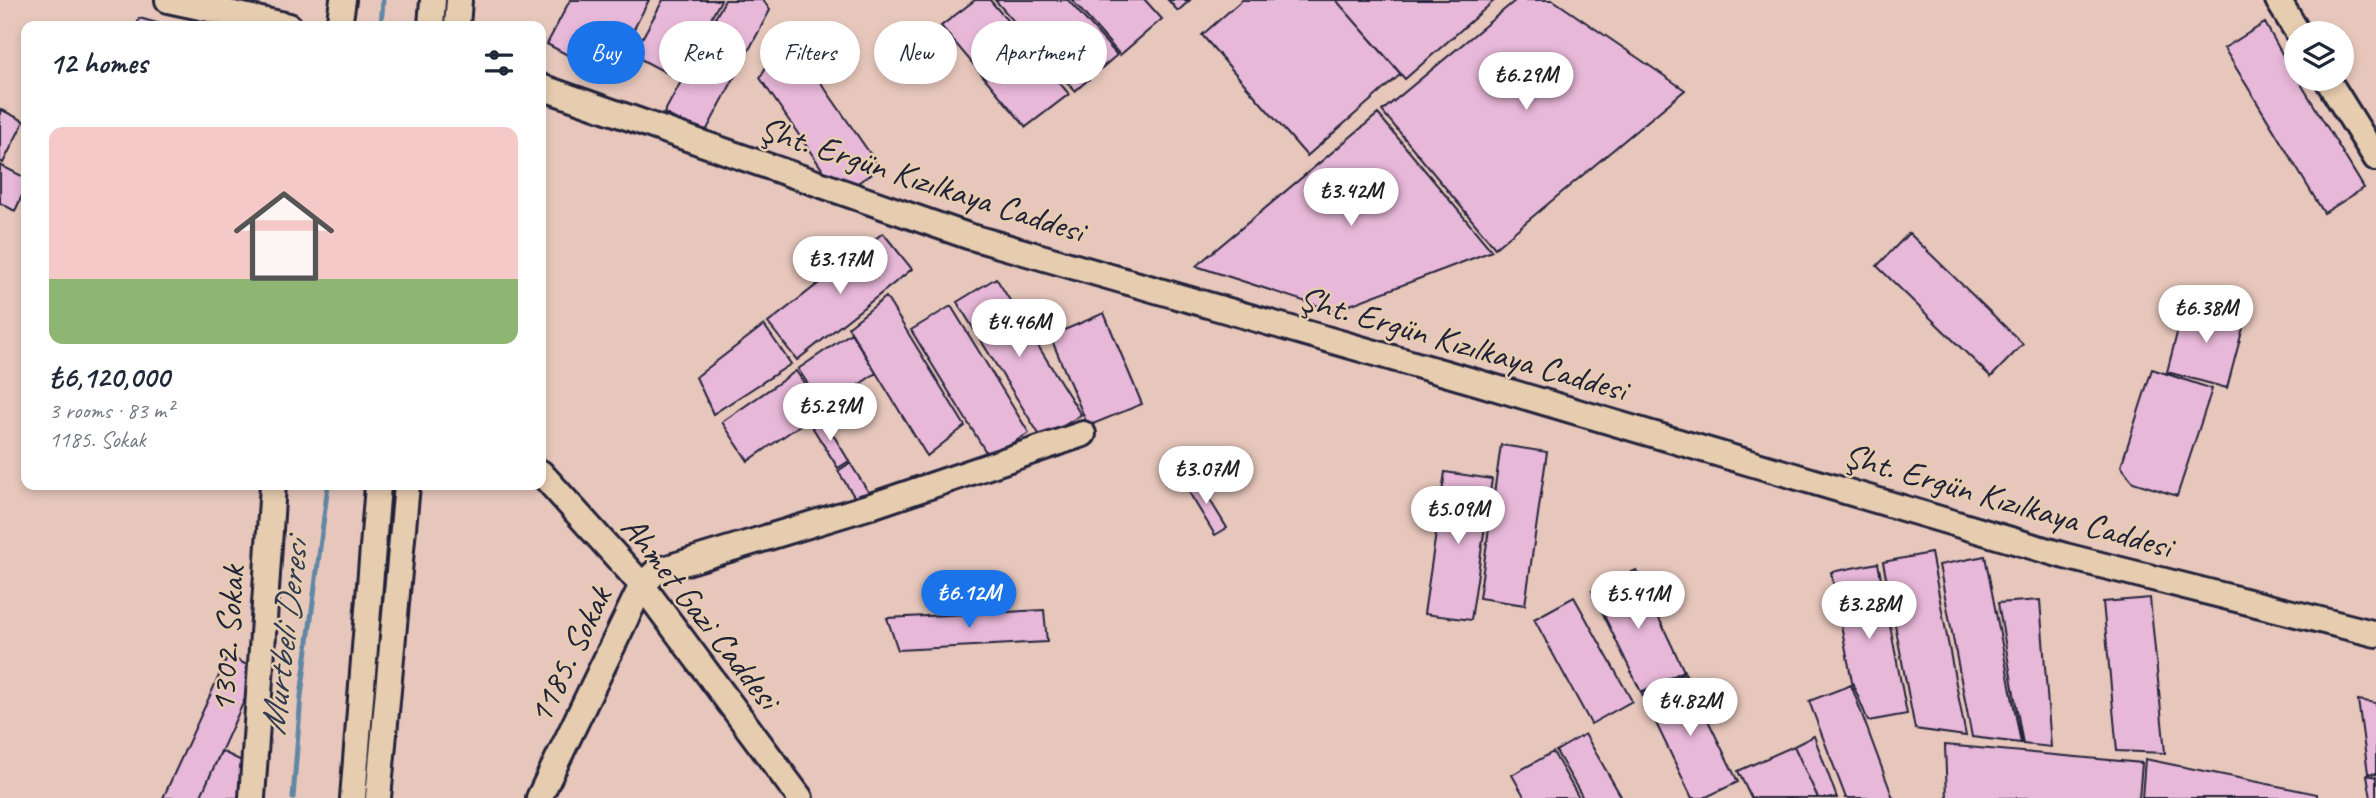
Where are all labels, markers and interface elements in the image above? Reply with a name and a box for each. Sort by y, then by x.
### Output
chip: Buy [567,21,645,84]
chip: Rent [659,21,746,84]
chip: Filters [760,21,860,84]
chip: New [874,21,957,84]
chip: Apartment [971,21,1107,84]
map controls [2284,21,2354,91]
button: layers [2284,21,2354,91]
text: 12 homes [49,44,147,82]
icon: filters [480,44,518,82]
pin: ₺6.29M [1469,52,1583,112]
text: ₺6.29M [1495,60,1557,89]
street label: Şht. Ergün Kızılkaya Caddesi [754,106,1094,255]
pin: ₺3.42M [1294,168,1408,228]
icon: home [221,173,347,299]
text: ₺3.42M [1320,176,1382,205]
pin: ₺3.17M [783,236,897,296]
text: ₺3.17M [809,244,871,273]
street label: Şht. Ergün Kızılkaya Caddesi [1294,275,1636,413]
pin: ₺6.38M [2149,286,2263,345]
text: ₺6.38M [2174,293,2238,322]
pin: ₺4.46M [962,300,1076,359]
text: ₺4.46M [987,307,1051,336]
text: ₺6,120,000 [49,358,170,396]
pin: ₺5.29M [773,384,887,443]
text: ₺5.29M [799,391,861,420]
text: 3 rooms · 83 m² [49,396,173,425]
text: 1185. Sokak [49,425,146,454]
street label: Şht. Ergün Kızılkaya Caddesi [1839,432,2181,570]
pin: ₺3.07M [1149,447,1263,506]
text: ₺3.07M [1175,454,1237,483]
pin: ₺5.09M [1401,486,1515,546]
text: ₺5.09M [1427,494,1489,523]
street label: Ahmet Gazi Caddesi [611,507,793,722]
water label: Murtbeli Deresi [248,530,320,737]
street label: 1302. Sokak [200,562,255,714]
pin: ₺6.12M [912,570,1026,630]
pin: ₺5.41M [1581,572,1695,631]
street label: 1185. Sokak [517,577,623,731]
text: ₺6.12M [937,578,1001,607]
text: ₺5.41M [1607,579,1669,608]
pin: ₺3.28M [1812,582,1926,641]
text: ₺3.28M [1838,589,1900,618]
pin: ₺4.82M [1633,678,1747,738]
text: ₺4.82M [1659,686,1721,715]

